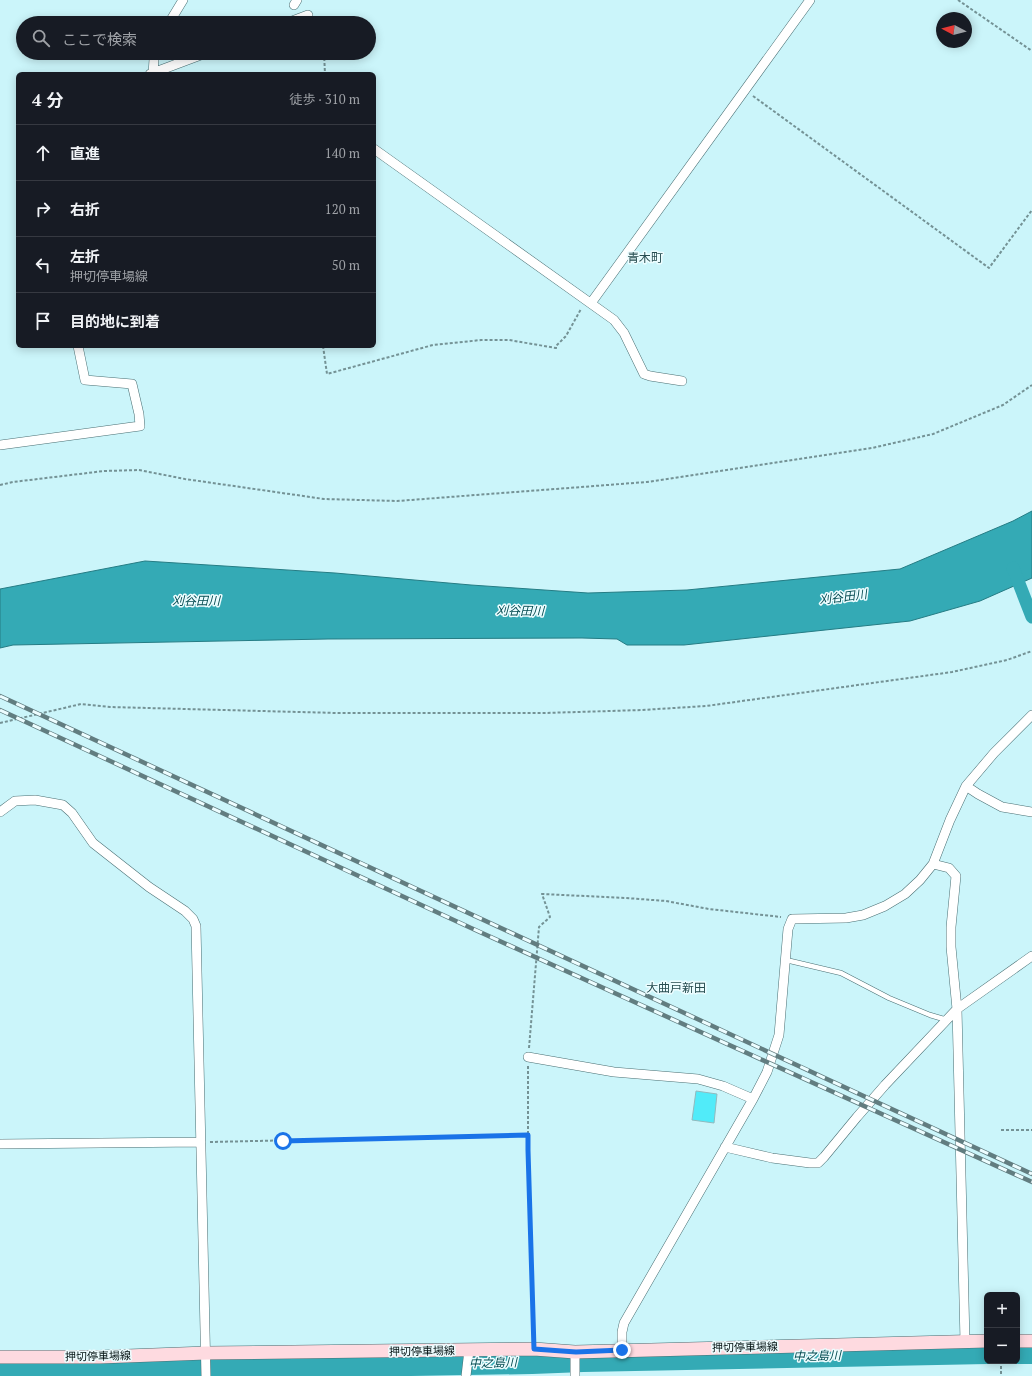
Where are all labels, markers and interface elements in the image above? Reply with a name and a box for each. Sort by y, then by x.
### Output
north arrow [936,12,972,48]
search box [16,16,376,60]
icon: search [30,27,52,49]
text: ここで検索 [62,29,137,49]
text: 4 分 [32,88,63,111]
text: 徒歩 · 310 m [289,90,360,108]
icon: ahead [32,142,54,164]
text: 直進 [70,143,100,163]
text: 140 m [325,144,360,162]
icon: right [32,198,54,220]
text: 右折 [70,199,100,219]
text: 120 m [325,200,360,218]
text: 左折 [70,246,100,266]
district label: 青木町 [627,250,663,265]
icon: left [32,254,54,276]
text: 50 m [332,256,360,274]
text: 押切停車場線 [70,267,148,285]
icon: arrive [32,310,54,332]
text: 目的地に到着 [70,311,160,331]
water label: 刈谷田川 [818,586,870,607]
water label: 刈谷田川 [172,593,222,608]
water label: 刈谷田川 [496,603,546,618]
district label: 大曲戸新田 [646,980,706,995]
route start [274,1132,292,1150]
map controls [984,1292,1020,1364]
button: + [984,1292,1020,1328]
button: − [984,1328,1020,1364]
street label: 押切停車場線 [712,1339,778,1355]
route end [613,1341,631,1359]
street label: 押切停車場線 [389,1343,455,1359]
street label: 押切停車場線 [65,1348,131,1364]
water label: 中之島川 [793,1348,843,1363]
water label: 中之島川 [469,1355,519,1370]

